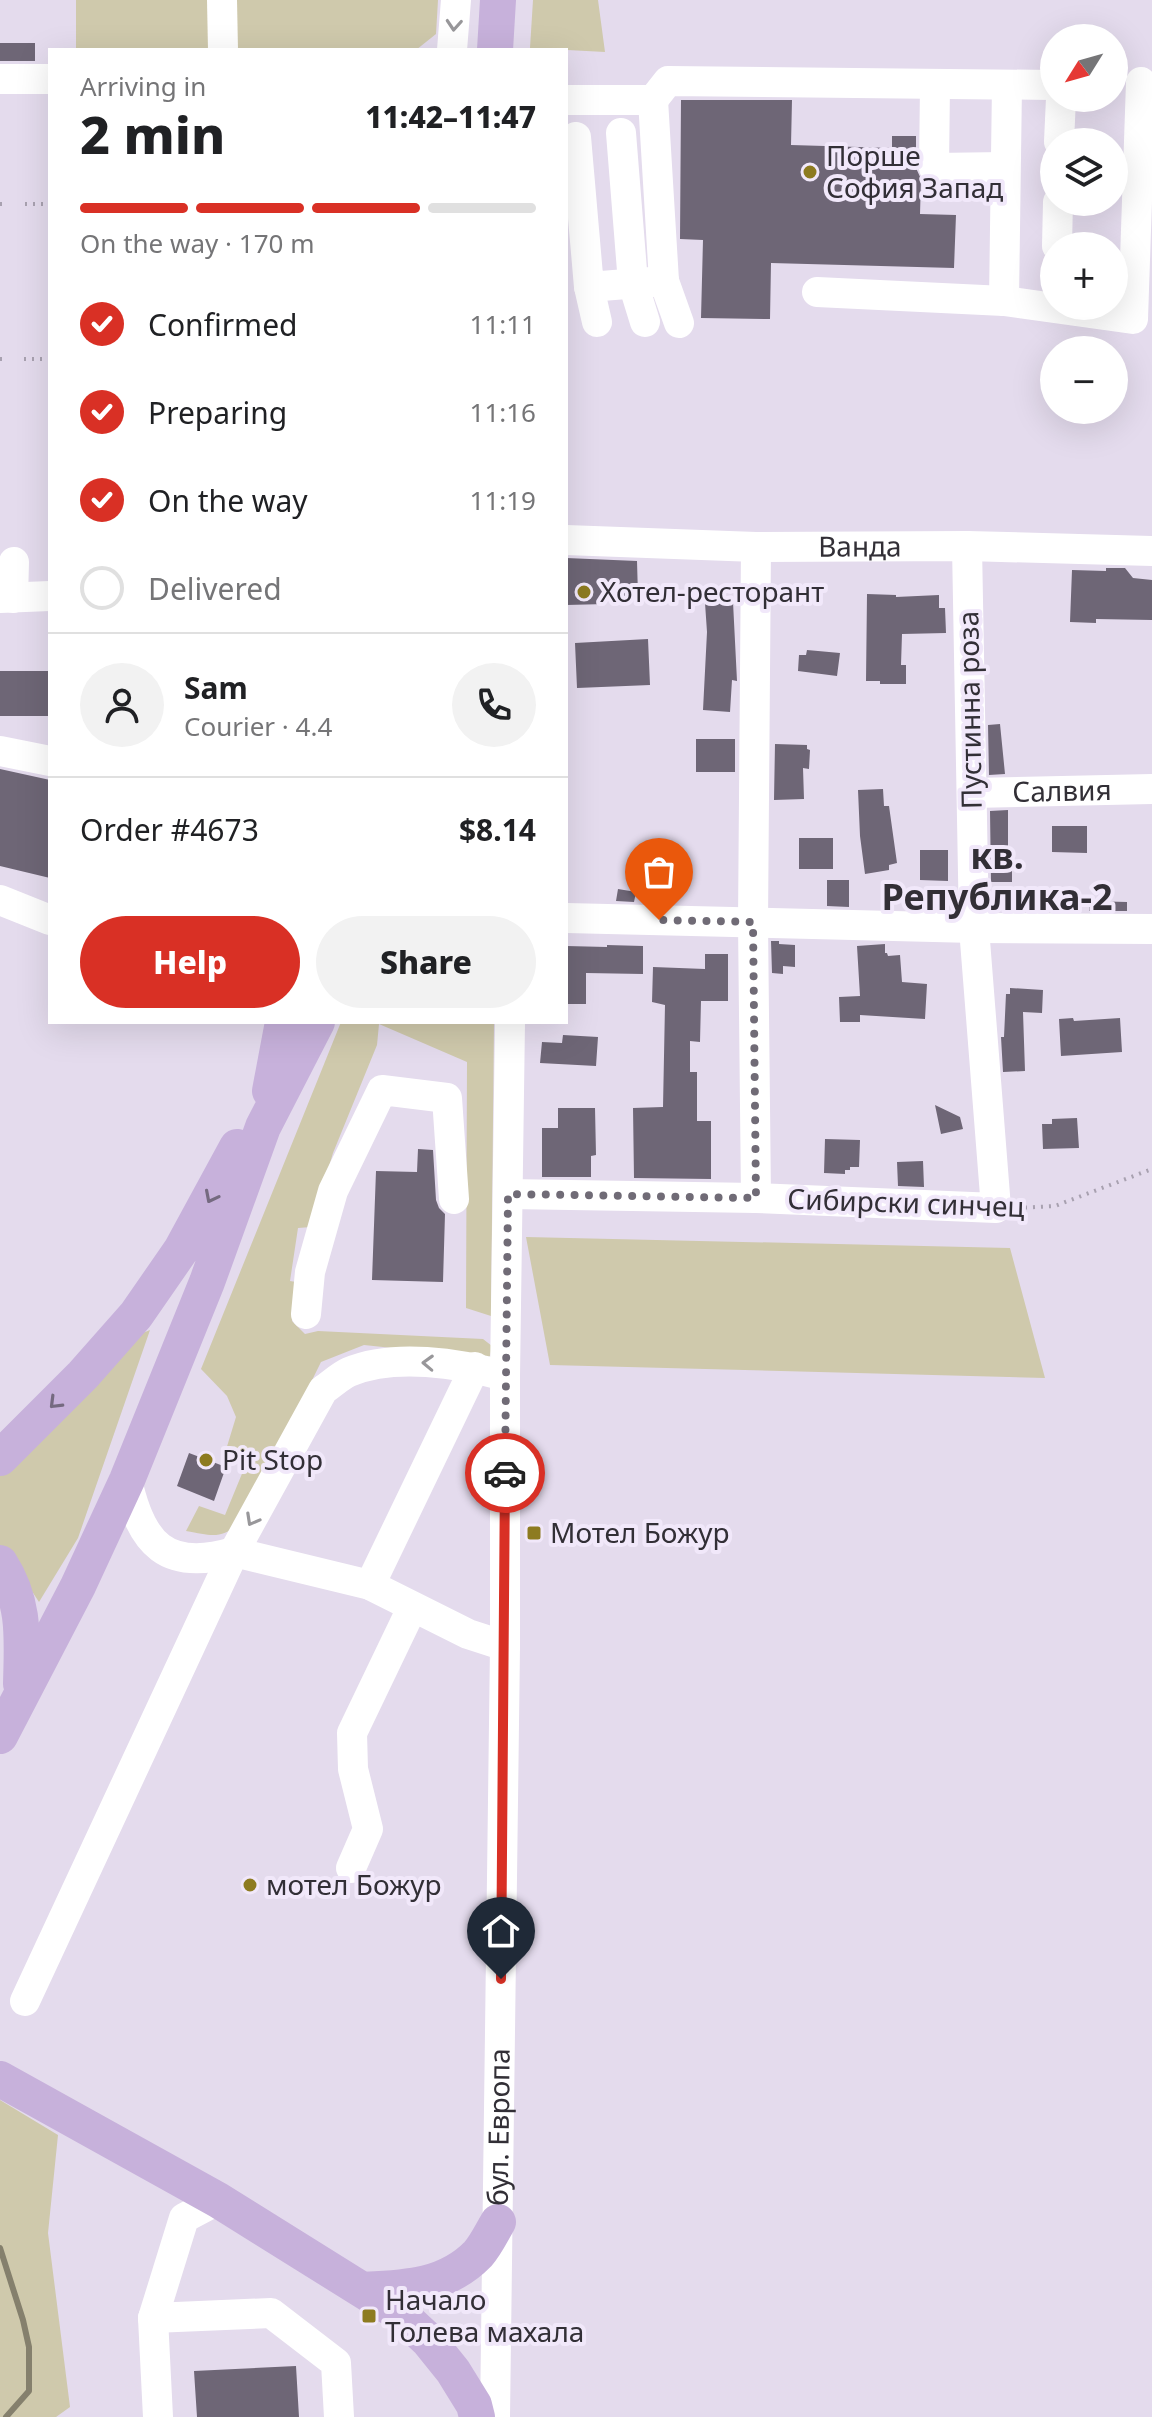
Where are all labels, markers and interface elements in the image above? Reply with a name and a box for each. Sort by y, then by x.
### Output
one-way arrow [446,19,463,32]
north arrow [1040,24,1128,112]
map controls [1040,24,1128,424]
text: Arriving in [80,68,206,104]
text: 11:42–11:47 [365,96,536,137]
text: 2 min [80,98,225,169]
button: layers [1040,128,1128,216]
place label: Порше София Запад [826,136,1003,206]
marker: Порше София Запад [801,163,819,181]
text: On the way · 170 m [80,225,314,261]
button: + [1040,232,1128,320]
icon: check [80,302,124,346]
text: Confirmed [148,304,298,345]
text: 11:11 [470,306,536,342]
button: − [1040,336,1128,424]
icon: check [80,390,124,434]
text: Preparing [148,392,287,433]
text: 11:16 [470,394,536,430]
icon: check [80,478,124,522]
text: On the way [148,480,308,521]
text: 11:19 [470,482,536,518]
street label: Ванда [818,526,902,565]
text: Delivered [148,568,282,609]
place label: Хотел-ресторант [600,572,824,610]
marker: Хотел-ресторант [575,583,593,601]
street label: Пустинна роза [948,611,990,809]
button: person [80,663,164,747]
button: phone [452,663,536,747]
text: Sam [184,667,248,708]
text: Courier · 4.4 [184,708,332,744]
street label: Салвия [1012,770,1112,810]
text: Order #4673 [80,809,259,850]
text: $8.14 [459,809,536,850]
district label: кв. Република-2 [881,831,1113,921]
pin [625,838,693,920]
icon: bag [637,850,681,894]
button: Help [80,916,300,1008]
button: Share [316,916,536,1008]
street label: Сибирски синчец [787,1179,1025,1225]
one-way arrow [205,1188,220,1203]
one-way arrow [421,1355,434,1372]
one-way arrow [50,1394,64,1408]
courier [465,1433,545,1513]
place label: Pit Stop [222,1440,323,1478]
marker: Pit Stop [197,1451,215,1469]
icon: car [483,1451,527,1495]
one-way arrow [246,1511,262,1526]
place label: Мотел Божур [550,1513,729,1551]
marker: Мотел Божур [525,1524,543,1542]
place label: мотел Божур [266,1865,442,1903]
marker: мотел Божур [241,1876,259,1894]
pin [467,1897,535,1979]
icon: home [479,1909,523,1953]
street label: бул. Европа [478,2048,518,2206]
place label: Начало Толева махала [385,2280,584,2350]
marker: Начало Толева махала [360,2307,378,2325]

